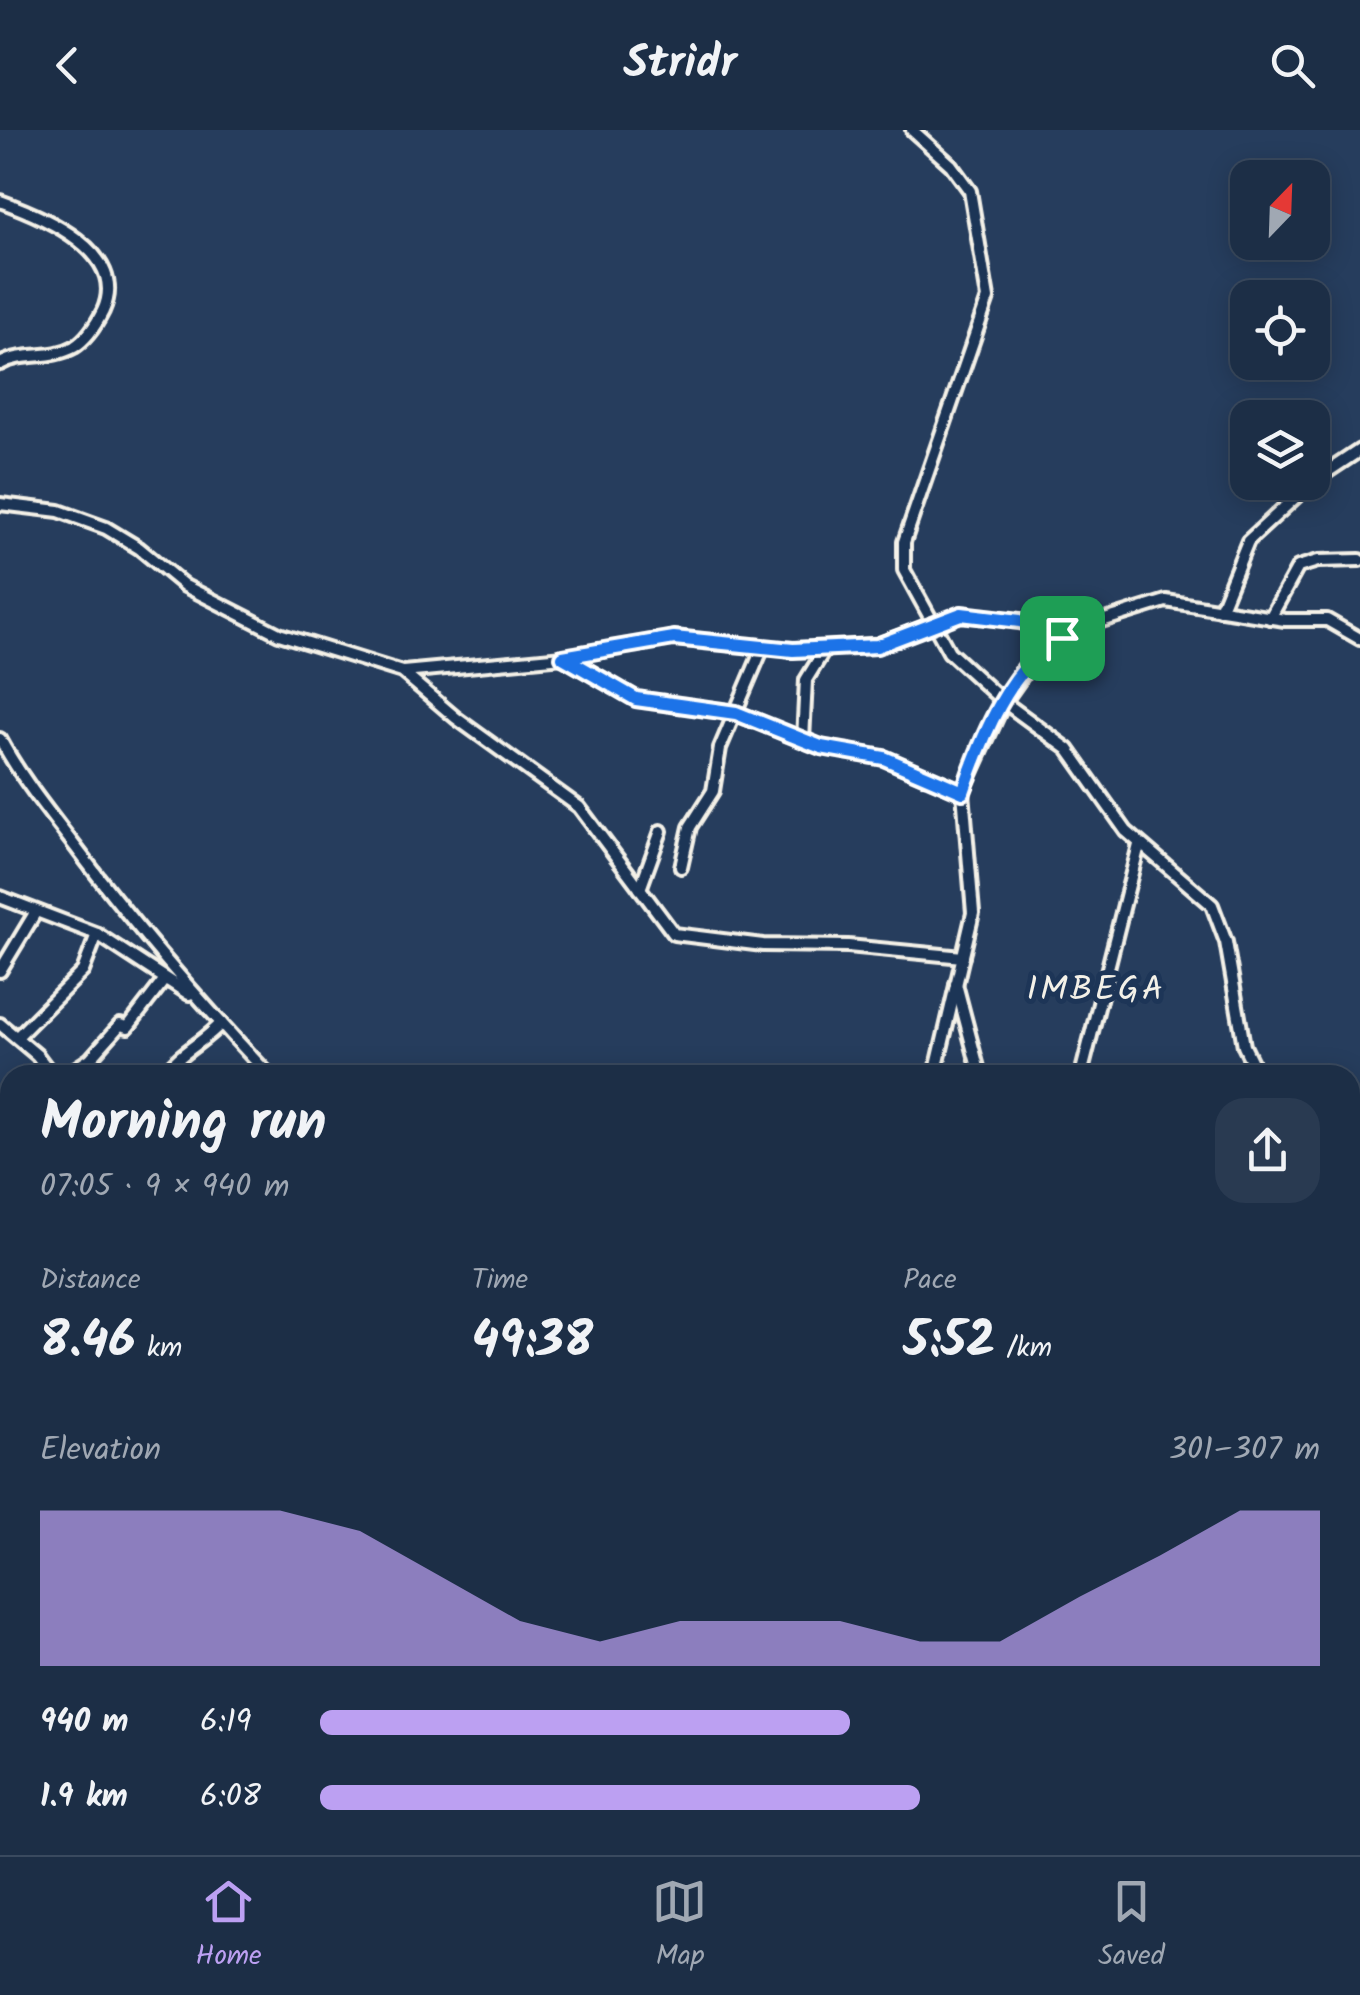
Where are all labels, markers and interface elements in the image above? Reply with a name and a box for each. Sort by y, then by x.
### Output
text: Stridr [623,29,737,101]
icon: back [40,38,95,93]
icon: search [1265,38,1320,93]
north arrow [1230,160,1330,260]
map controls [1230,160,1330,500]
button: locate [1230,280,1330,380]
button: layers [1230,400,1330,500]
pin [1020,596,1105,681]
icon: arrive [1035,611,1090,666]
district label: IMBEGA [1027,963,1165,1019]
text: Morning run [40,1081,327,1168]
button: share [1215,1098,1320,1203]
text: 07:05 · 9 × 940 m [40,1162,290,1213]
text: Distance [40,1258,141,1303]
text: Time [472,1258,528,1303]
text: Pace [903,1258,957,1303]
text: 8.46 [40,1303,136,1383]
text: 49:38 [472,1303,593,1383]
text: 5:52 [903,1303,995,1383]
text: km [136,1326,182,1371]
text: /km [995,1326,1052,1371]
text: Elevation [40,1425,161,1476]
text: 301–307 m [1169,1425,1320,1476]
text: 940 m [40,1697,129,1748]
text: 6:19 [200,1697,251,1748]
text: 1.9 km [40,1772,128,1823]
text: 6:08 [200,1772,261,1823]
tab: Home [195,1874,262,1979]
tab: Map [652,1874,707,1979]
tab: Saved [1098,1874,1165,1979]

